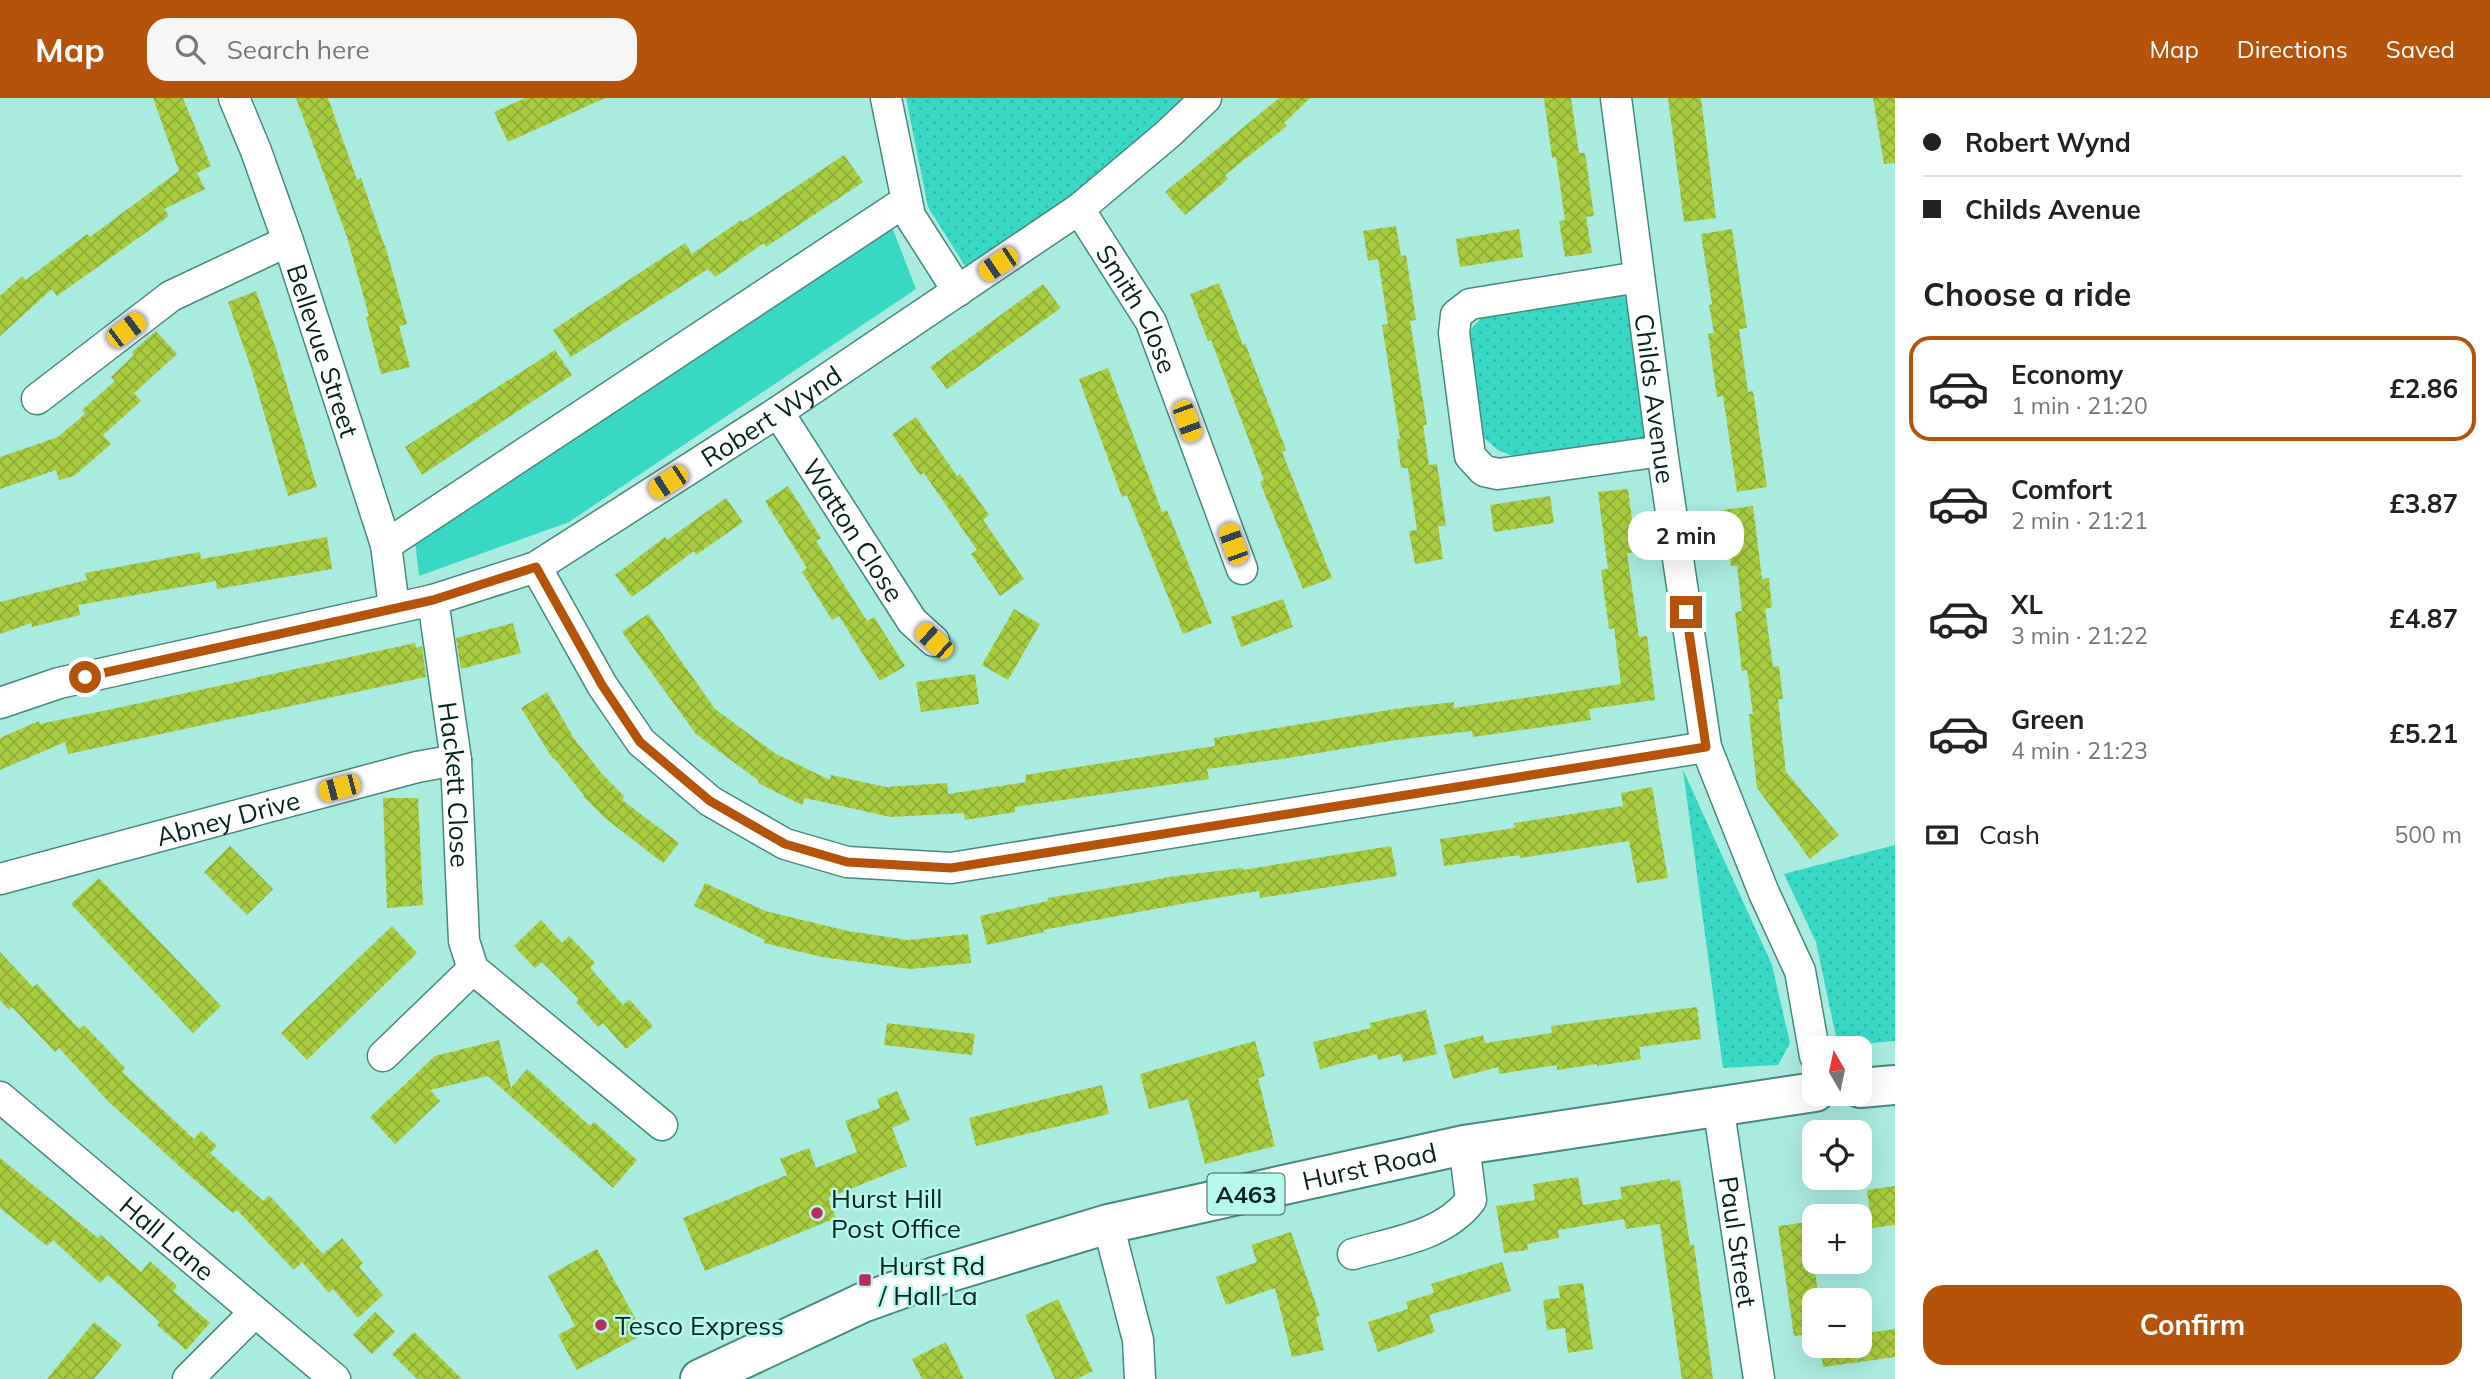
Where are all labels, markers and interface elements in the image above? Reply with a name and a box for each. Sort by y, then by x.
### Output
search box [147,18,637,81]
text: Map [35,29,105,70]
icon: search [171,30,209,68]
text: Search here [227,33,370,66]
text: Map [2149,34,2199,64]
text: Directions [2237,34,2348,64]
text: Saved [2386,34,2455,64]
text: Robert Wynd [1965,126,2131,159]
text: Childs Avenue [1965,193,2141,226]
street label: Smith Close [1089,238,1185,378]
car [975,244,1022,284]
street label: Bellevue Street [280,260,367,441]
text: Choose a ride [1923,274,2131,314]
car [103,309,150,351]
street label: Childs Avenue [1628,311,1683,486]
icon: car [1927,357,1990,420]
street label: Robert Wynd [695,358,847,474]
text: Economy [2011,358,2123,391]
text: £2.86 [2389,372,2458,405]
text: 1 min · 21:20 [2011,391,2148,420]
car [1170,398,1205,444]
street label: Watton Close [796,452,912,608]
car [645,462,692,502]
icon: car [1927,472,1990,535]
text: Comfort [2011,473,2112,506]
text: £3.87 [2389,487,2458,520]
text: 2 min · 21:21 [2011,506,2148,535]
callout: 2 min [1628,510,1744,560]
car [1216,521,1251,567]
text: 2 min [1656,521,1716,550]
icon: car [1927,587,1990,650]
text: XL [2011,588,2043,621]
route end [1670,596,1702,628]
text: £4.87 [2389,602,2458,635]
car [912,619,957,663]
text: 3 min · 21:22 [2011,621,2148,650]
route start [69,661,101,693]
street label: Hackett Close [431,700,477,868]
icon: car [1927,702,1990,765]
text: Green [2011,703,2084,736]
text: £5.21 [2389,717,2458,750]
text: 4 min · 21:23 [2011,736,2148,765]
car [316,772,363,804]
street label: Abney Drive [152,783,303,853]
icon: cash [1923,816,1961,854]
text: Cash [1979,818,2040,851]
text: 500 m [2394,820,2462,849]
north arrow [1802,1036,1872,1106]
map controls [1802,1036,1872,1358]
button: locate [1802,1120,1872,1190]
street label: Hurst Road [1299,1135,1440,1197]
road number: A463 [1208,1174,1284,1214]
street label: Paul Street [1712,1174,1764,1309]
place label: Hurst Hill Post Office [831,1182,961,1245]
street label: Hall Lane [113,1189,222,1287]
button: + [1802,1204,1872,1274]
marker: Hurst Hill Post Office [809,1205,825,1221]
place label: Hurst Rd / Hall La [878,1249,985,1312]
marker: Hurst Rd / Hall La [857,1272,873,1288]
button: Confirm [1923,1285,2462,1365]
button: − [1802,1288,1872,1358]
place label: Tesco Express [615,1309,784,1342]
marker: Tesco Express [593,1317,609,1333]

